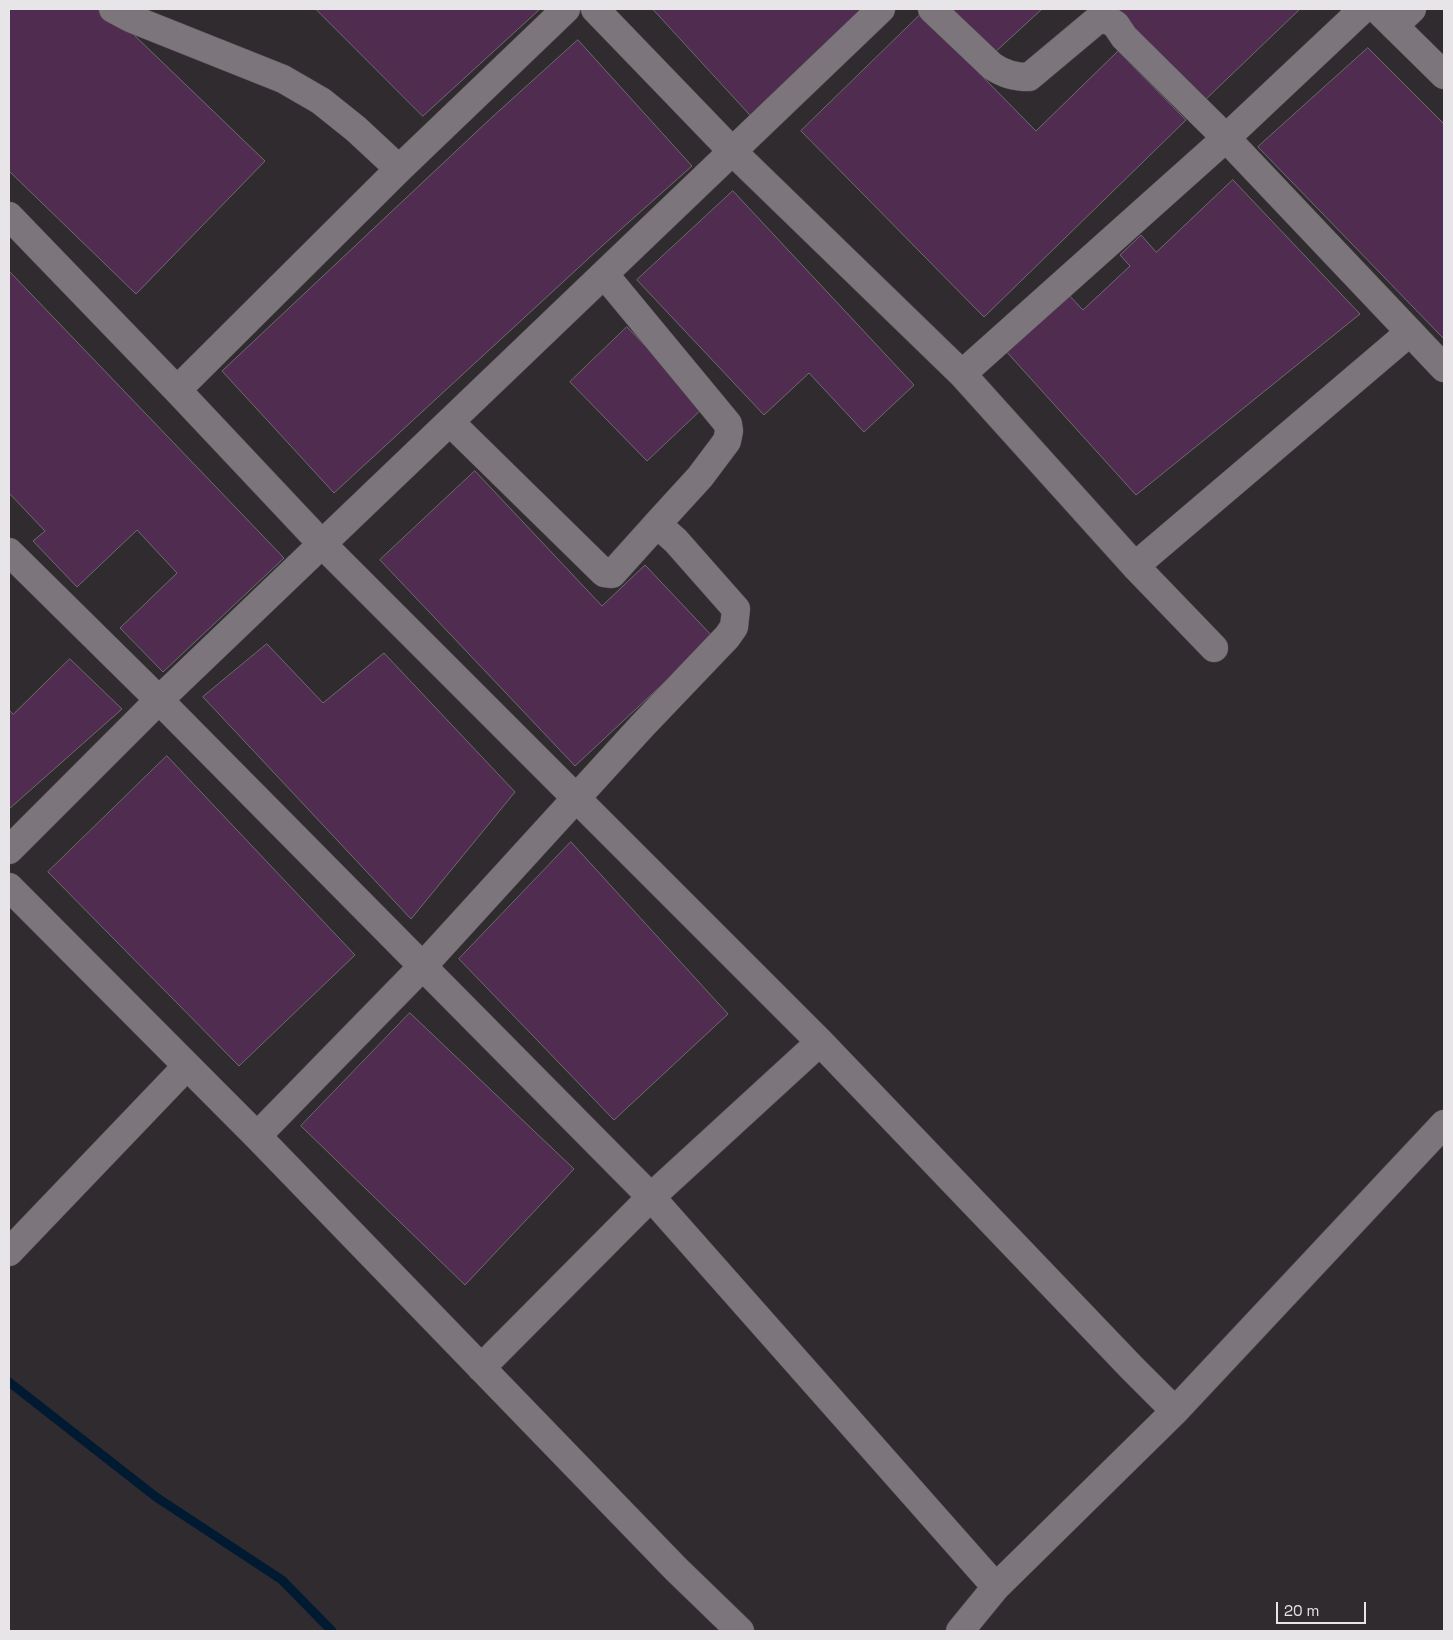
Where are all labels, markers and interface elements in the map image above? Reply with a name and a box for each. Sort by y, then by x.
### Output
scale bar [1278,1592,1368,1624]
text: 20 m [1284,1601,1319,1620]

